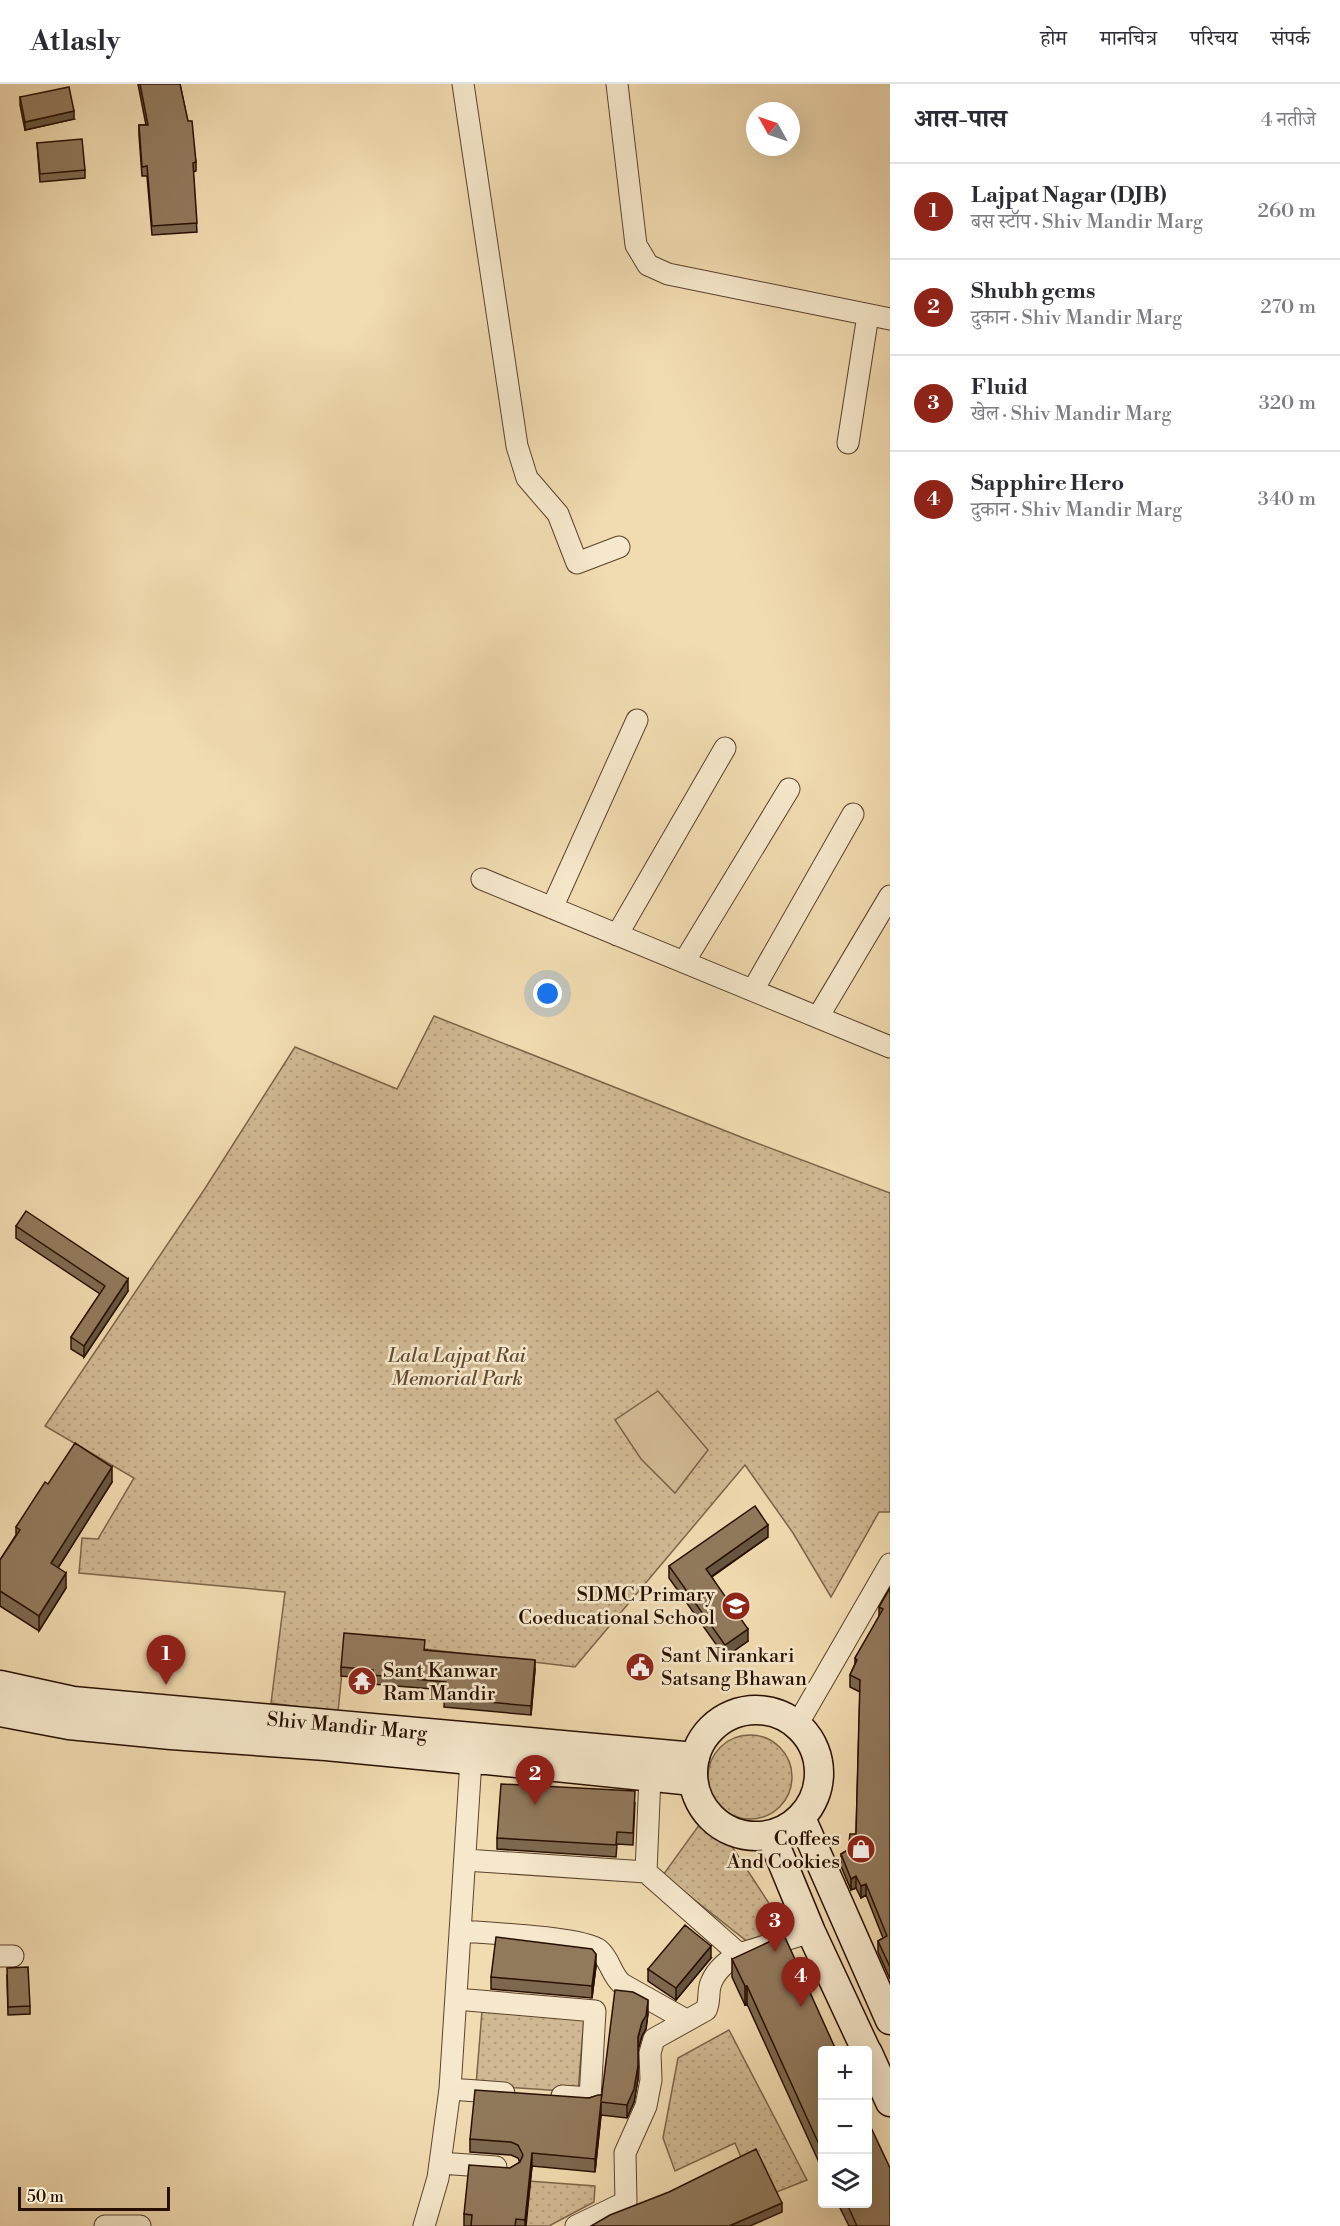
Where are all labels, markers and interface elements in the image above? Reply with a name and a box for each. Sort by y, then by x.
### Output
text: Atlasly [30,24,120,59]
text: होम [1040,26,1067,52]
text: मानचित्र [1100,26,1157,52]
text: परिचय [1190,26,1238,52]
text: संपर्क [1271,26,1310,52]
north arrow [746,102,800,156]
text: आस-पास [914,103,1007,135]
text: 4 नतीजे [1261,108,1316,133]
text: Lajpat Nagar (DJB) [971,182,1166,209]
text: 1 [929,199,938,224]
text: 260 m [1258,199,1316,224]
text: बस स्टॉप · Shiv Mandir Marg [971,210,1203,235]
text: Shubh gems [971,278,1095,305]
text: 2 [927,295,940,320]
text: 270 m [1260,295,1316,320]
text: दुकान · Shiv Mandir Marg [971,306,1182,331]
text: Fluid [971,374,1028,401]
text: 3 [927,391,940,416]
text: 320 m [1259,391,1316,416]
text: खेल · Shiv Mandir Marg [971,402,1172,427]
text: Sapphire Hero [971,470,1124,497]
text: 4 [927,487,940,512]
text: 340 m [1258,487,1316,512]
text: दुकान · Shiv Mandir Marg [971,498,1182,523]
your location [533,979,562,1008]
park label: Lala Lajpat Rai Memorial Park [387,1344,527,1392]
place label: SDMC Primary Coeducational School [518,1583,715,1631]
school or university icon: SDMC Primary Coeducational School [720,1590,752,1622]
pin: 1 [146,1636,186,1685]
place label: Sant Nirankari Satsang Bhawan [661,1644,807,1692]
public building icon: Sant Nirankari Satsang Bhawan [624,1651,656,1683]
place label: Sant Kanwar Ram Mandir [383,1659,498,1707]
temple icon: Sant Kanwar Ram Mandir [346,1665,378,1697]
street label: Shiv Mandir Marg [266,1707,429,1747]
pin: 2 [516,1756,554,1805]
place label: Coffees And Cookies [726,1827,840,1875]
shop icon: Coffees And Cookies [845,1833,877,1865]
pin: 3 [756,1902,794,1952]
pin: 4 [782,1958,820,2007]
map controls [818,2046,872,2208]
button: + [818,2046,872,2100]
button: − [818,2100,872,2154]
button: layers [818,2154,872,2208]
scale bar [18,2184,170,2212]
text: 50 m [27,2187,64,2207]

